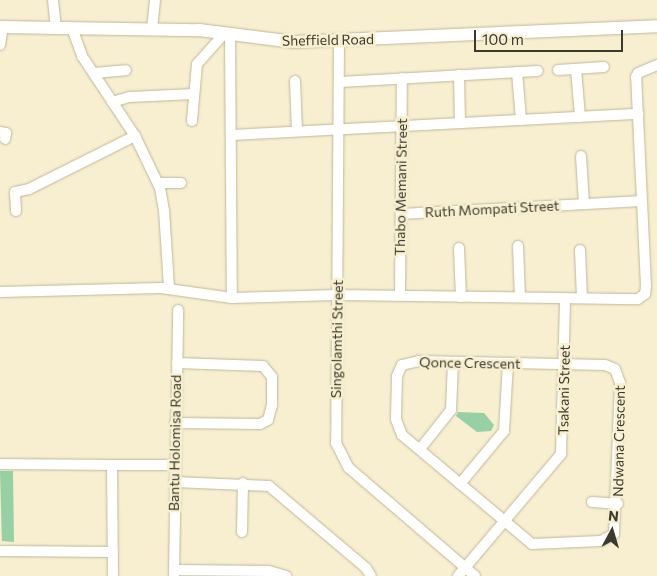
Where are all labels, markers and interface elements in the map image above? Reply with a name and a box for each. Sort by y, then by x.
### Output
scale bar [477,20,626,52]
text: 100 m [482,30,524,48]
street label: Sheffield Road [282,31,374,49]
street label: Thabo Memani Street [391,118,411,256]
street label: Ruth Mompati Street [424,197,560,221]
street label: Singolamthi Street [328,280,346,398]
street label: Tsakani Street [555,345,573,435]
street label: Qonce Crescent [419,354,521,372]
street label: Bantu Holomisa Road [165,375,185,511]
street label: Ndwana Crescent [610,385,628,497]
north arrow [587,506,637,556]
text: N [608,507,620,525]

